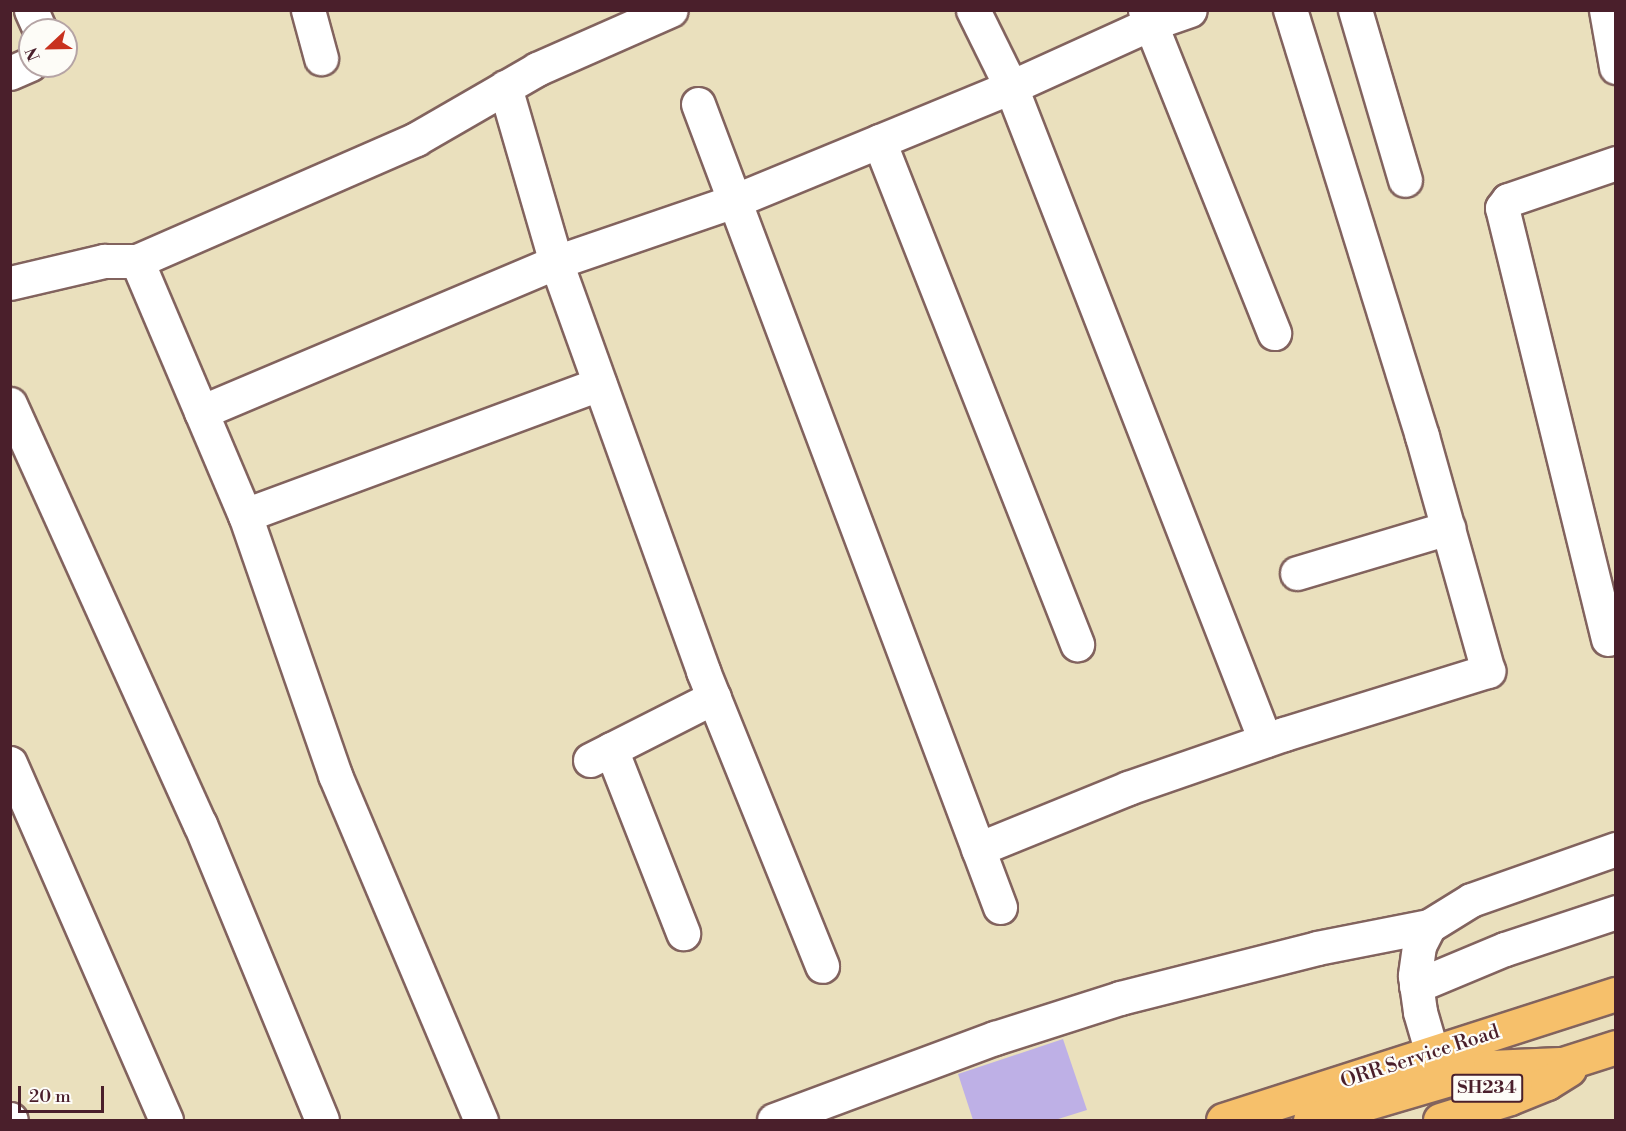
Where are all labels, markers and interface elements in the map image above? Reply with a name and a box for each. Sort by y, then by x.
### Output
north arrow [18,18,78,78]
text: N [22,44,45,64]
street label: ORR Service Road [1338,1020,1502,1094]
road number: SH234 [1451,1073,1523,1103]
scale bar [21,1074,106,1112]
text: 20 m [29,1085,71,1108]

